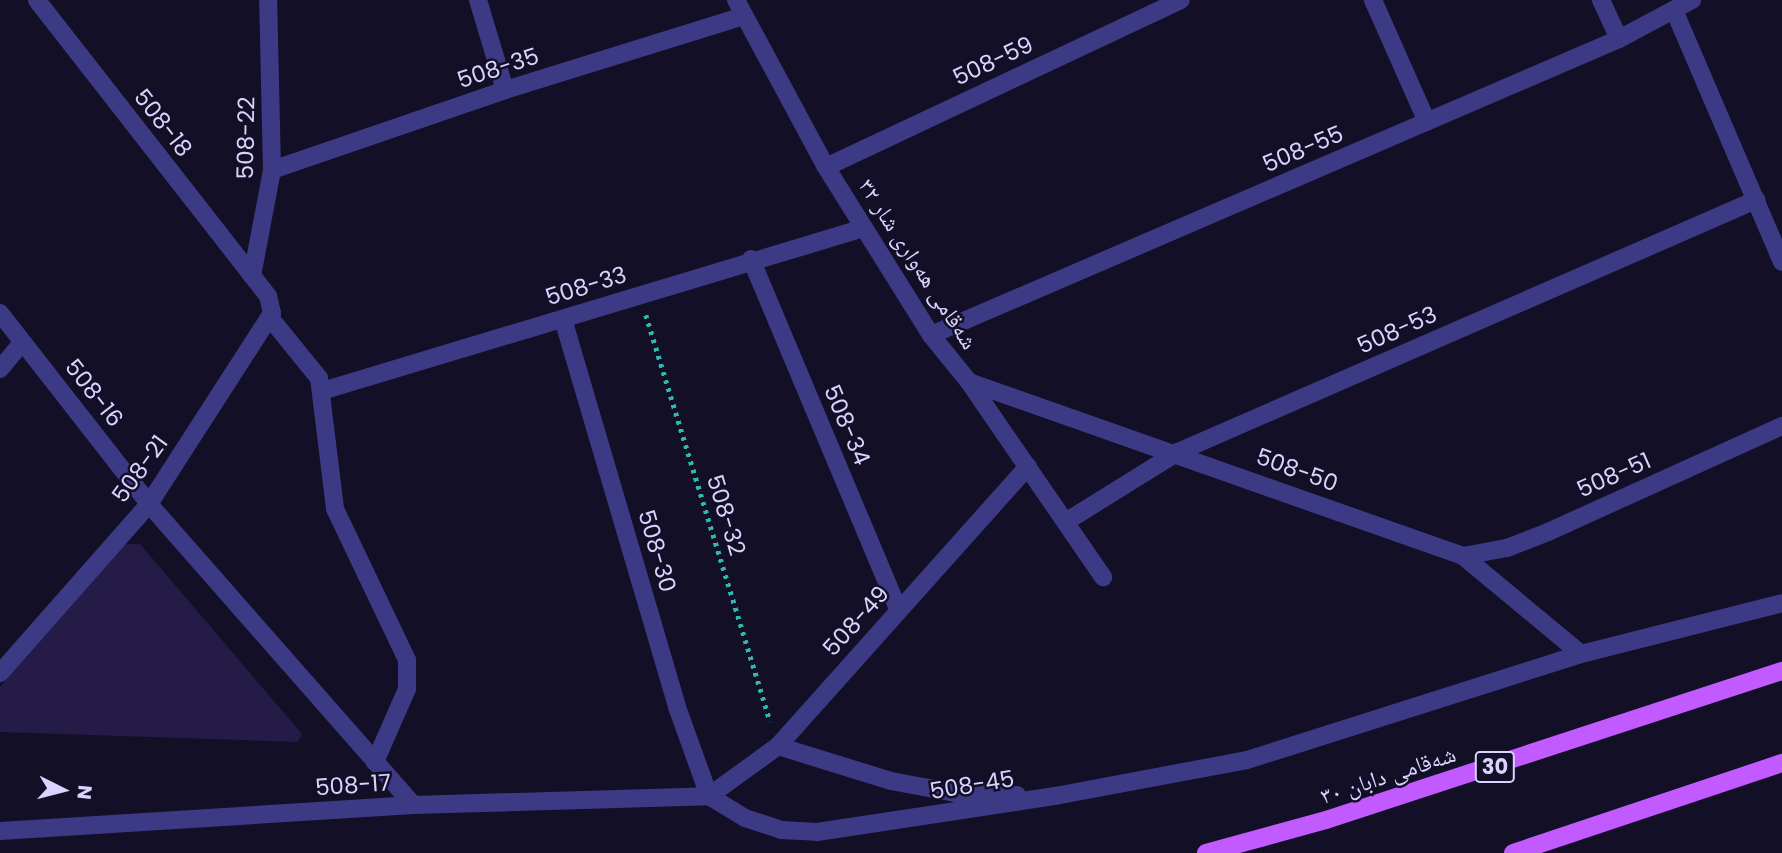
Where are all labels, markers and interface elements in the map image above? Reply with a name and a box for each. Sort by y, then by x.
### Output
street label: 508-59 [949,31,1037,91]
street label: 508-35 [454,42,542,94]
street label: 508-18 [128,84,198,162]
street label: 508-22 [231,97,261,179]
street label: 508-55 [1259,120,1347,178]
street label: شەقامی هەواری شار ٣٢ [853,174,983,354]
street label: 508-33 [542,261,630,311]
street label: 508-53 [1353,300,1441,360]
street label: 508-16 [59,354,129,432]
street label: 508-34 [818,381,876,469]
street label: 508-21 [106,430,174,508]
street label: 508-50 [1252,443,1342,497]
street label: 508-51 [1573,447,1655,503]
street label: 508-32 [701,471,751,559]
street label: 508-30 [632,507,682,595]
street label: 508-49 [817,580,895,662]
street label: شەقامی دابان ٣٠ [1317,740,1459,810]
road number: 30 [1474,750,1516,784]
north arrow [28,755,98,825]
street label: 508-45 [928,765,1016,805]
street label: 508-17 [314,769,392,801]
text: N [70,784,99,801]

